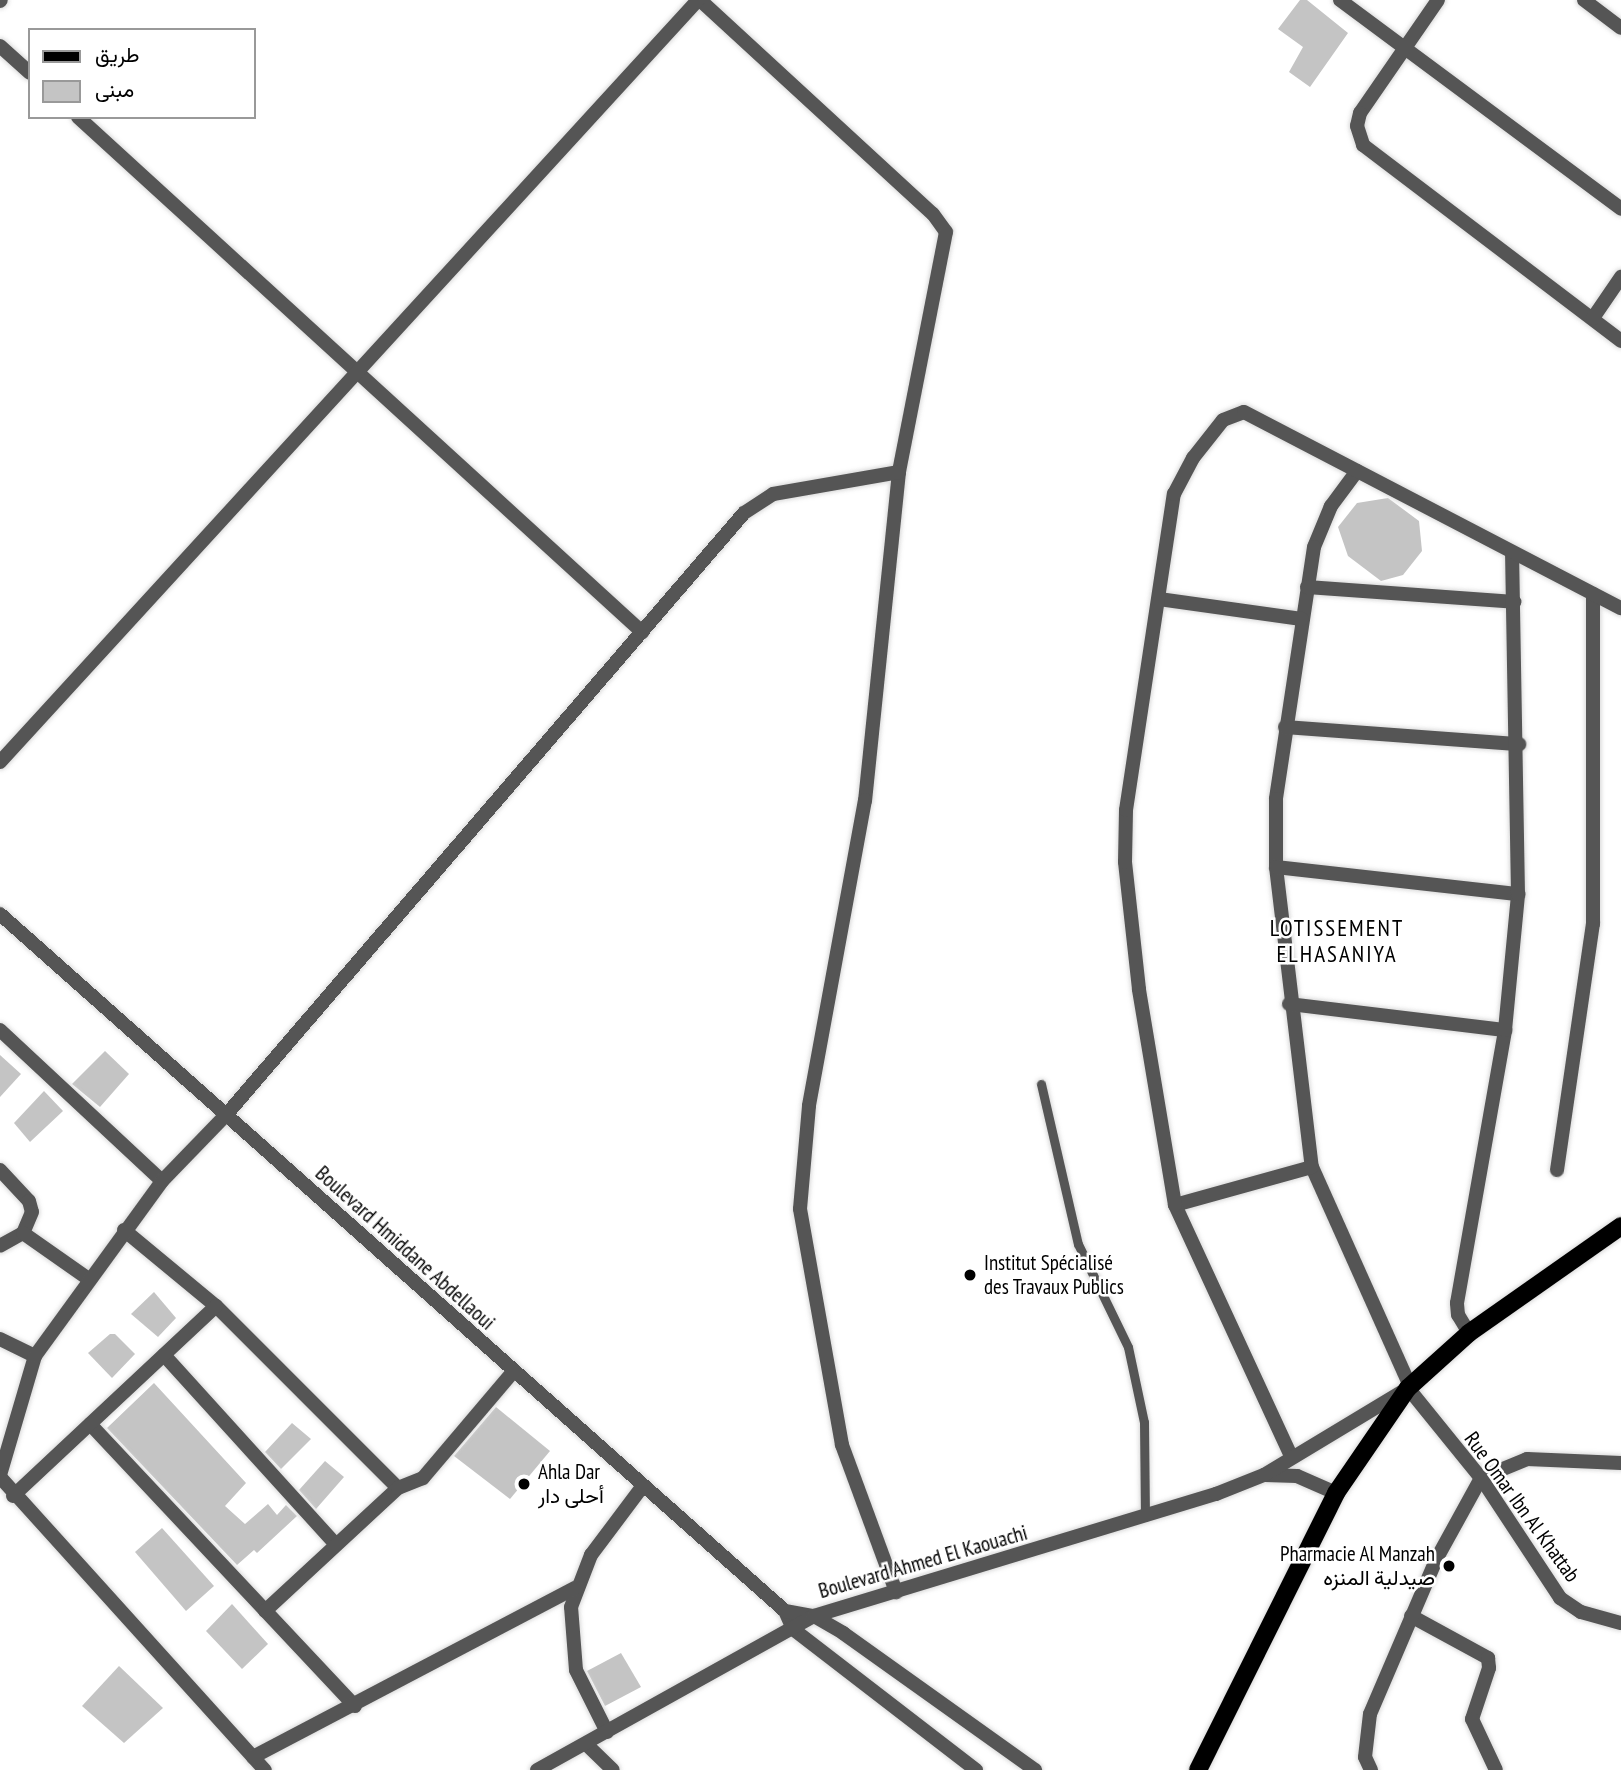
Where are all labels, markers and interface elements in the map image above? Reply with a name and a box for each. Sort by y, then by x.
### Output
legend [28,28,256,119]
text: طريق [95,41,140,68]
text: مبنى [95,76,134,103]
district label: LOTISSEMENT ELHASANIYA [1271,914,1403,968]
street label: Boulevard Hmiddane Abdellaoui [310,1161,500,1335]
place label: Institut Spécialisé des Travaux Publics [984,1250,1125,1300]
marker: Institut Spécialisé des Travaux Publics [962,1267,978,1283]
street label: Rue Omar Ibn Al Khattab [1459,1427,1585,1587]
place label: Ahla Dar أحلى دار [538,1459,604,1509]
marker: Ahla Dar أحلى دار [516,1476,532,1492]
street label: Boulevard Ahmed El Kaouachi [815,1520,1031,1604]
place label: Pharmacie Al Manzah صيدلية المنزه [1279,1541,1435,1591]
marker: Pharmacie Al Manzah صيدلية المنزه [1441,1558,1457,1574]

